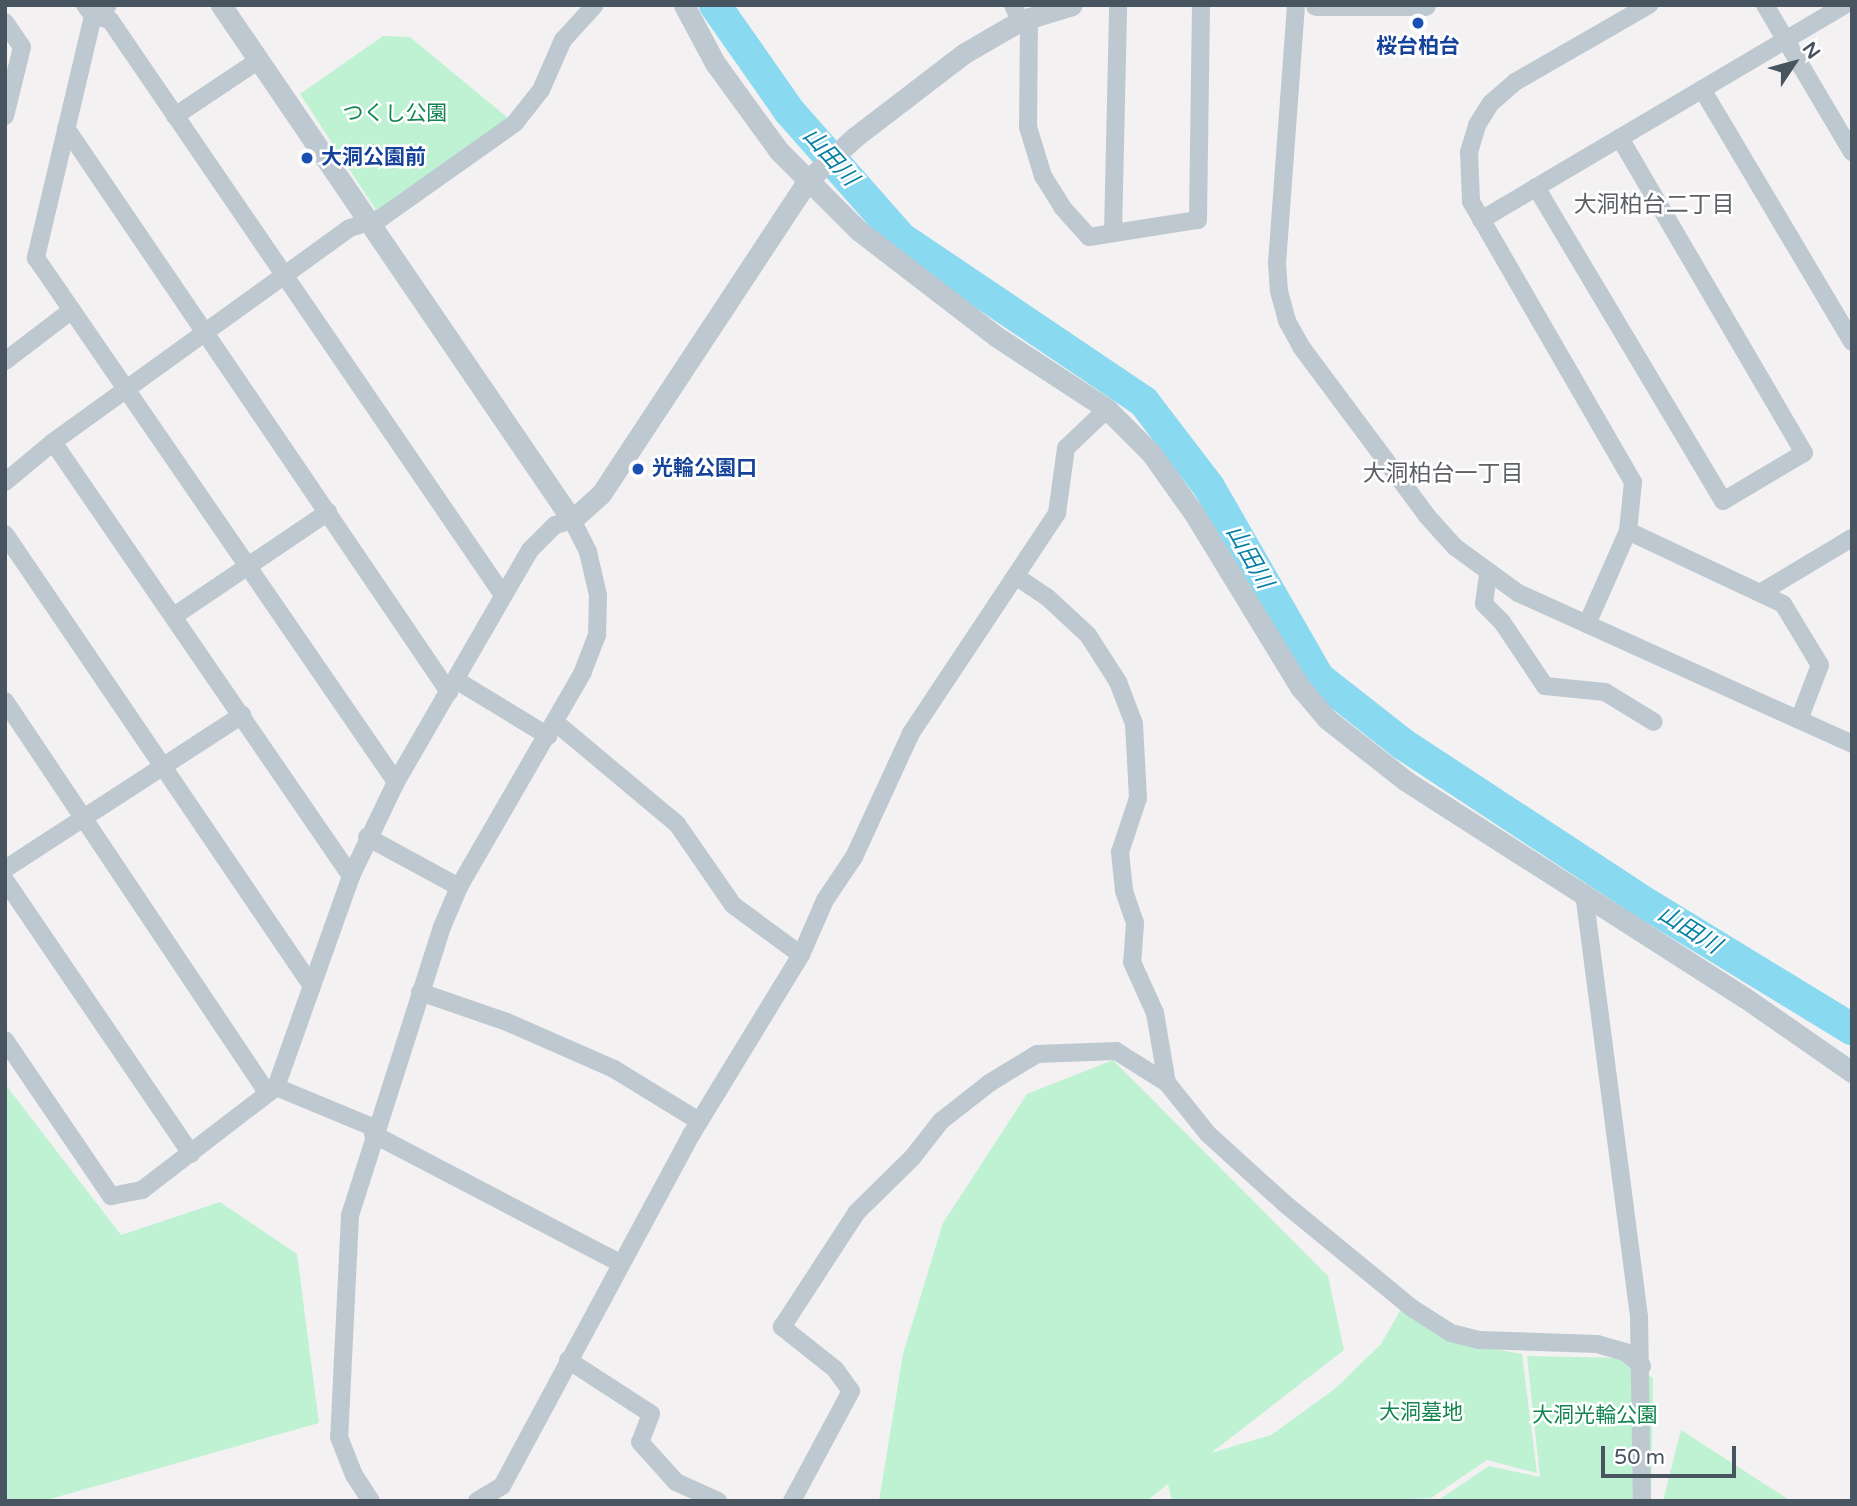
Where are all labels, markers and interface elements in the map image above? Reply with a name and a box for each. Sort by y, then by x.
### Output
marker: 桜台柏台 [1410,15,1426,31]
north arrow [1759,28,1829,98]
place label: 桜台柏台 [1376,34,1460,60]
text: N [1798,38,1824,63]
park label: つくし公園 [343,101,447,127]
water label: 山田川 [797,122,863,192]
place label: 大洞公園前 [321,145,426,171]
marker: 大洞公園前 [299,150,315,166]
district label: 大洞柏台二丁目 [1574,191,1734,219]
place label: 光輪公園口 [652,456,757,482]
district label: 大洞柏台一丁目 [1363,460,1523,488]
marker: 光輪公園口 [630,461,646,477]
water label: 山田川 [1220,520,1278,594]
water label: 山田川 [1652,900,1726,960]
park label: 大洞墓地 [1379,1400,1463,1426]
park label: 大洞光輪公園 [1532,1403,1658,1429]
scale bar [1605,1432,1740,1476]
text: 50 m [1614,1445,1665,1470]

